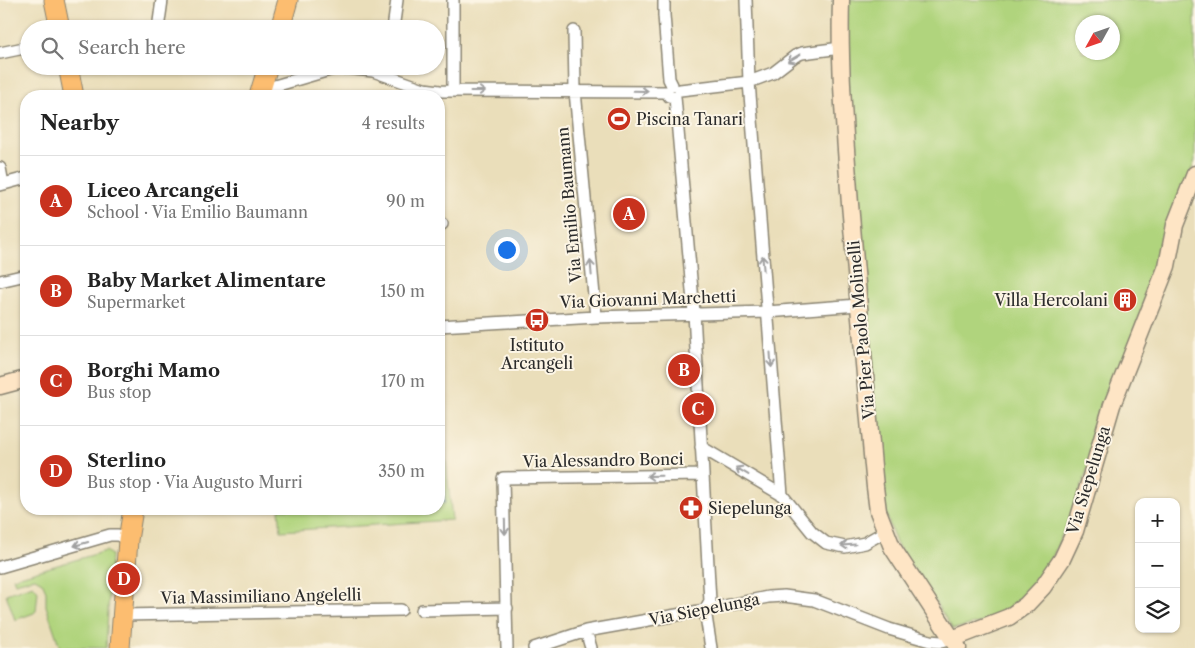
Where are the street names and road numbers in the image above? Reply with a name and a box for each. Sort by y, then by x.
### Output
street label: Via Emilio Baumann [552,126,586,285]
street label: Via Pier Paolo Molinelli [843,239,879,422]
street label: Via Giovanni Marchetti [559,286,737,312]
street label: Via Siepelunga [1062,423,1114,538]
street label: Via Alessandro Bonci [521,449,684,471]
street label: Via Massimiliano Angelelli [159,584,362,608]
street label: Via Siepelunga [646,588,762,630]

